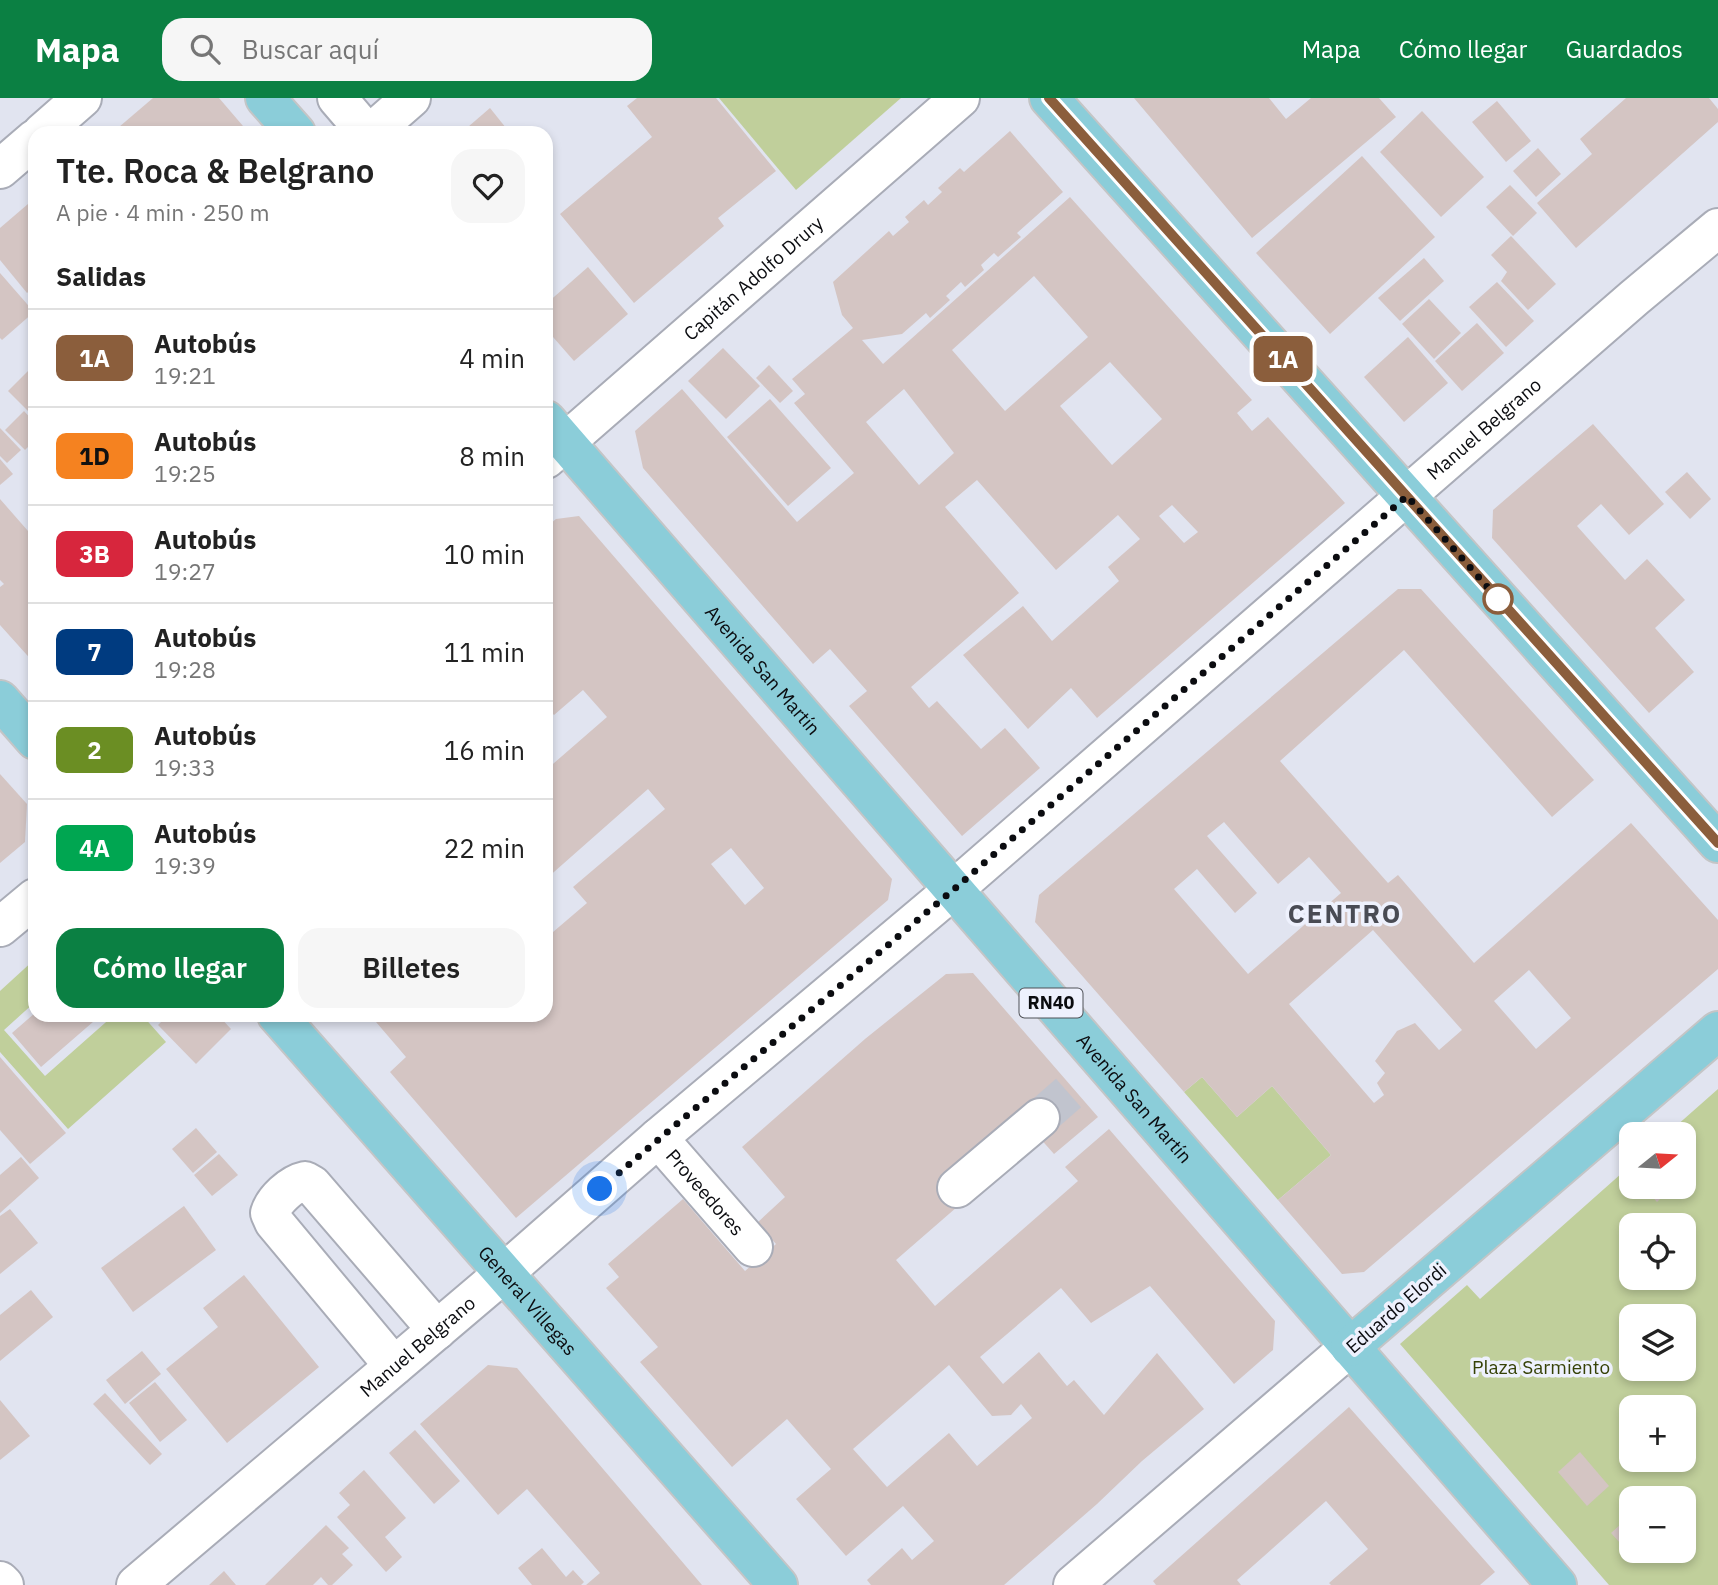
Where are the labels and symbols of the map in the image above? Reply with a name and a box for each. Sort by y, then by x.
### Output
street label: Capitán Adolfo Drury [679,211,828,346]
line badge: 1A [1252,336,1314,382]
street label: Manuel Belgrano [1422,372,1546,485]
unlabelled marker [1483,584,1513,614]
street label: Avenida San Martín [700,600,826,740]
district label: CENTRO [1288,896,1402,930]
road number: RN40 [1020,988,1082,1018]
street label: Avenida San Martín [1072,1028,1197,1168]
north arrow [1619,1122,1696,1199]
street label: Proveedores [661,1144,750,1241]
your location [582,1171,617,1206]
street label: General Villegas [473,1241,582,1360]
street label: Eduardo Elordi [1341,1258,1451,1358]
street label: Manuel Belgrano [355,1291,480,1402]
park label: Plaza Sarmiento [1472,1355,1610,1379]

